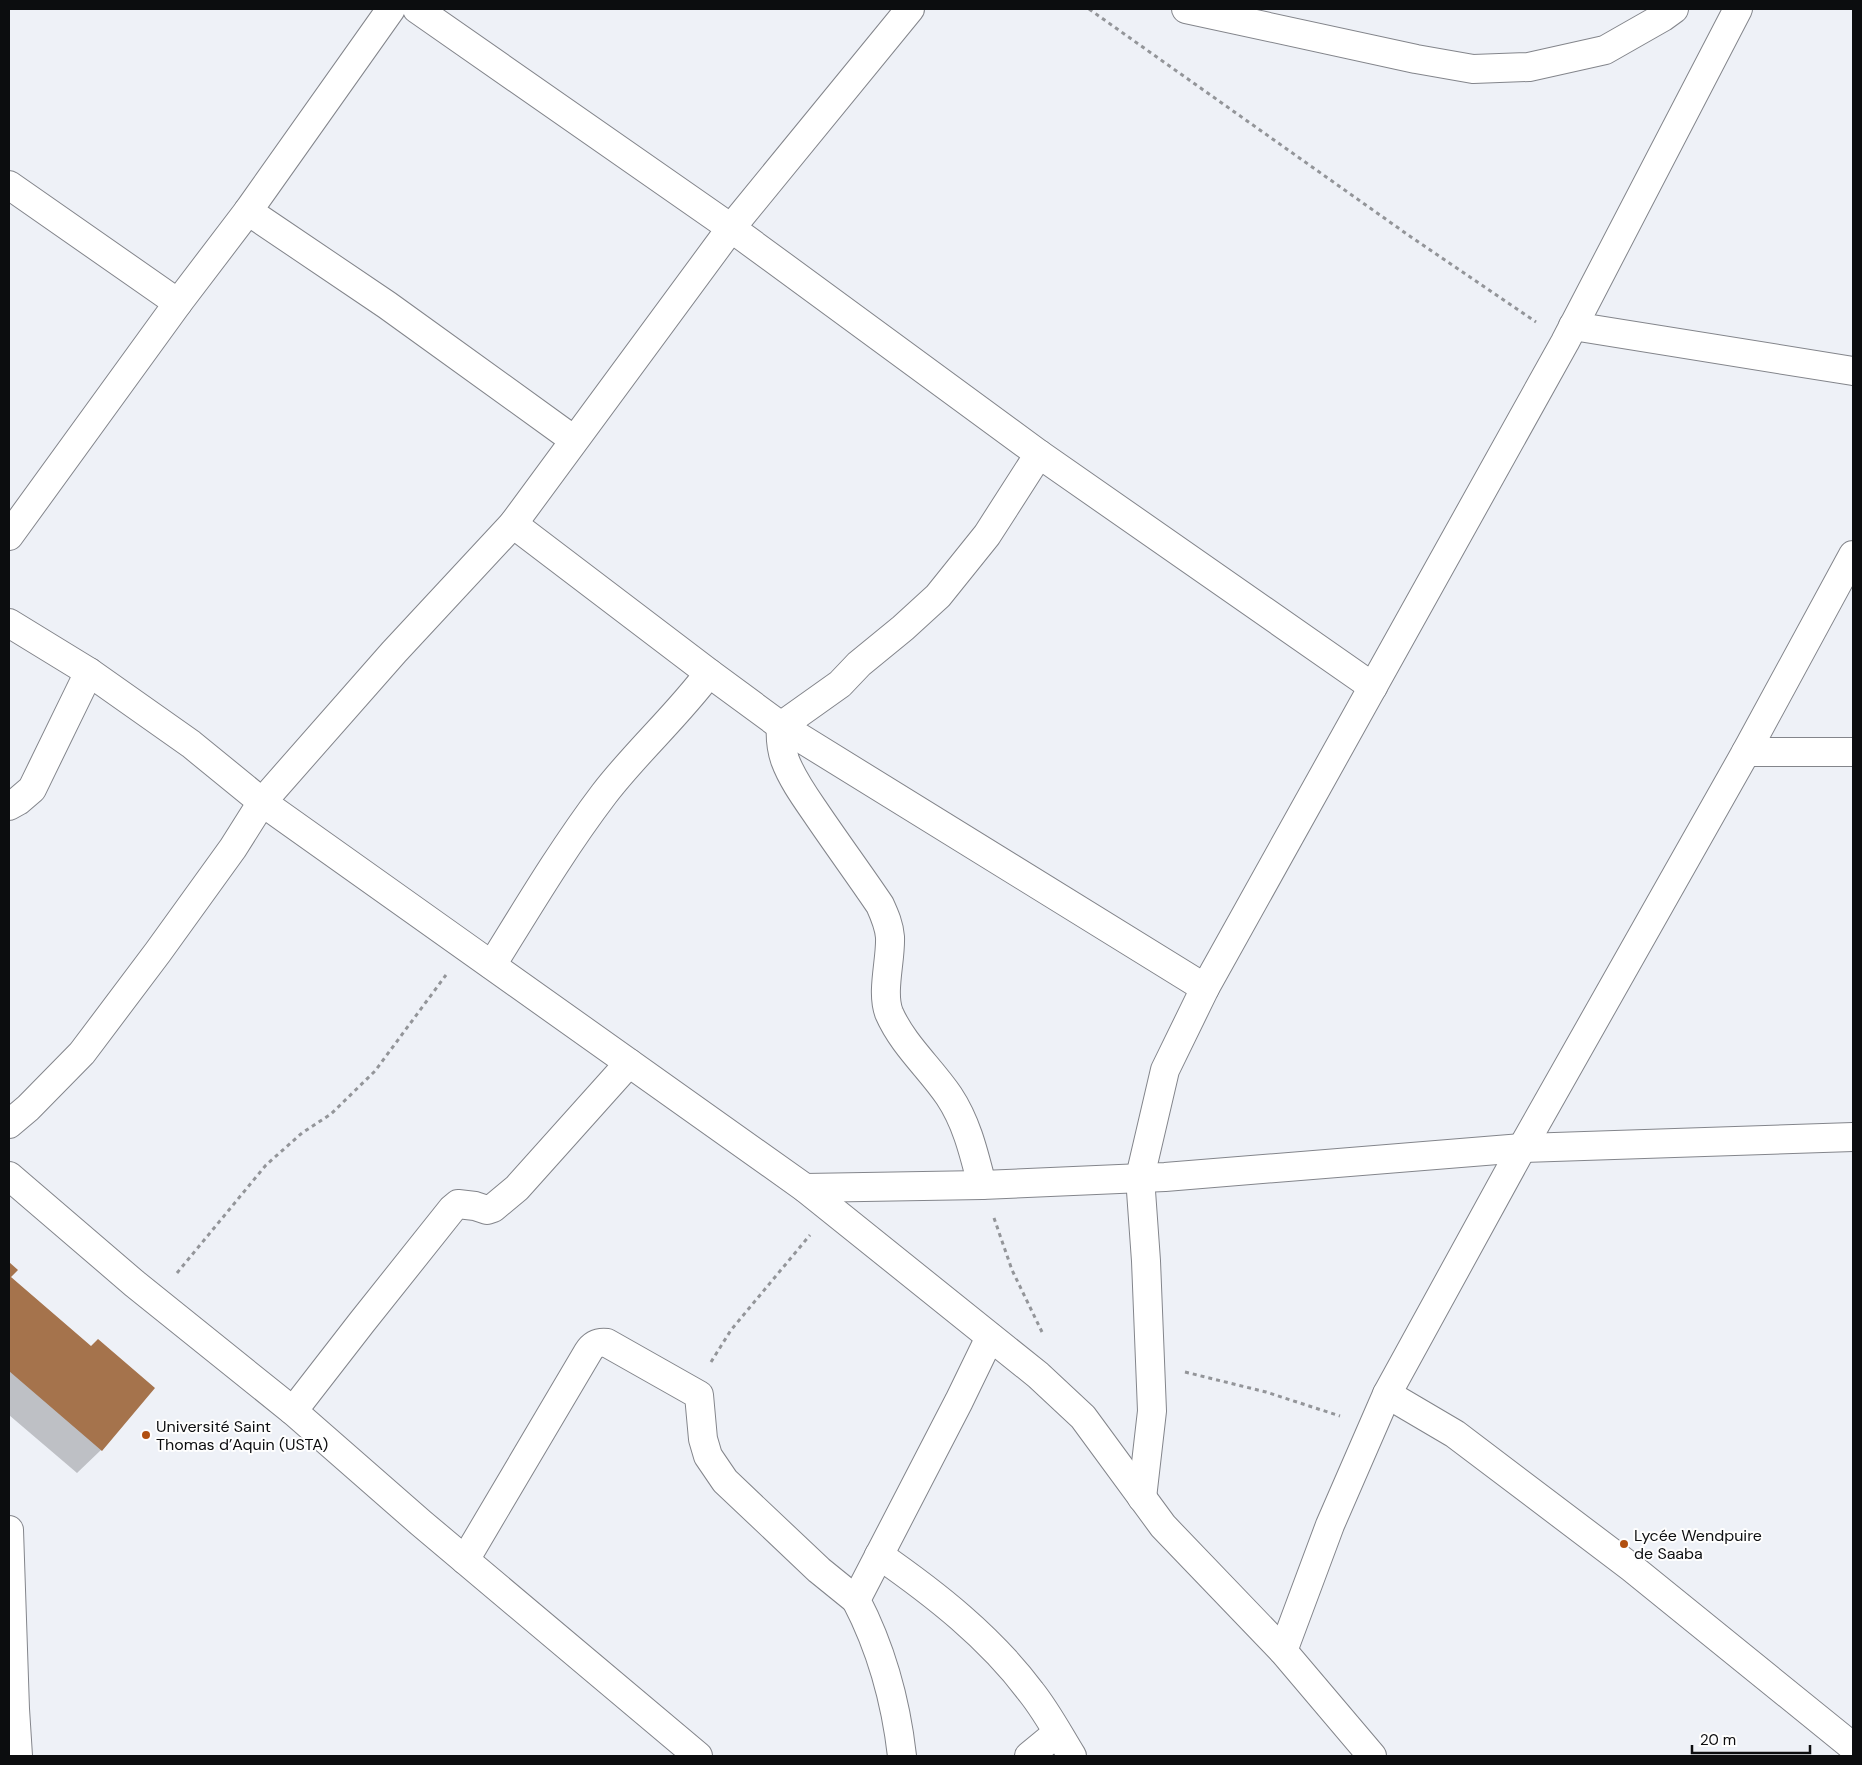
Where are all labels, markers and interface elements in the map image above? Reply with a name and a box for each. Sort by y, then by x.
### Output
place label: Université Saint Thomas d’Aquin (USTA) [156,1416,328,1455]
marker: Université Saint Thomas d’Aquin (USTA) [140,1429,152,1441]
place label: Lycée Wendpuire de Saaba [1634,1525,1762,1564]
marker: Lycée Wendpuire de Saaba [1618,1538,1630,1550]
scale bar [1692,1722,1810,1754]
text: 20 m [1700,1730,1736,1750]

